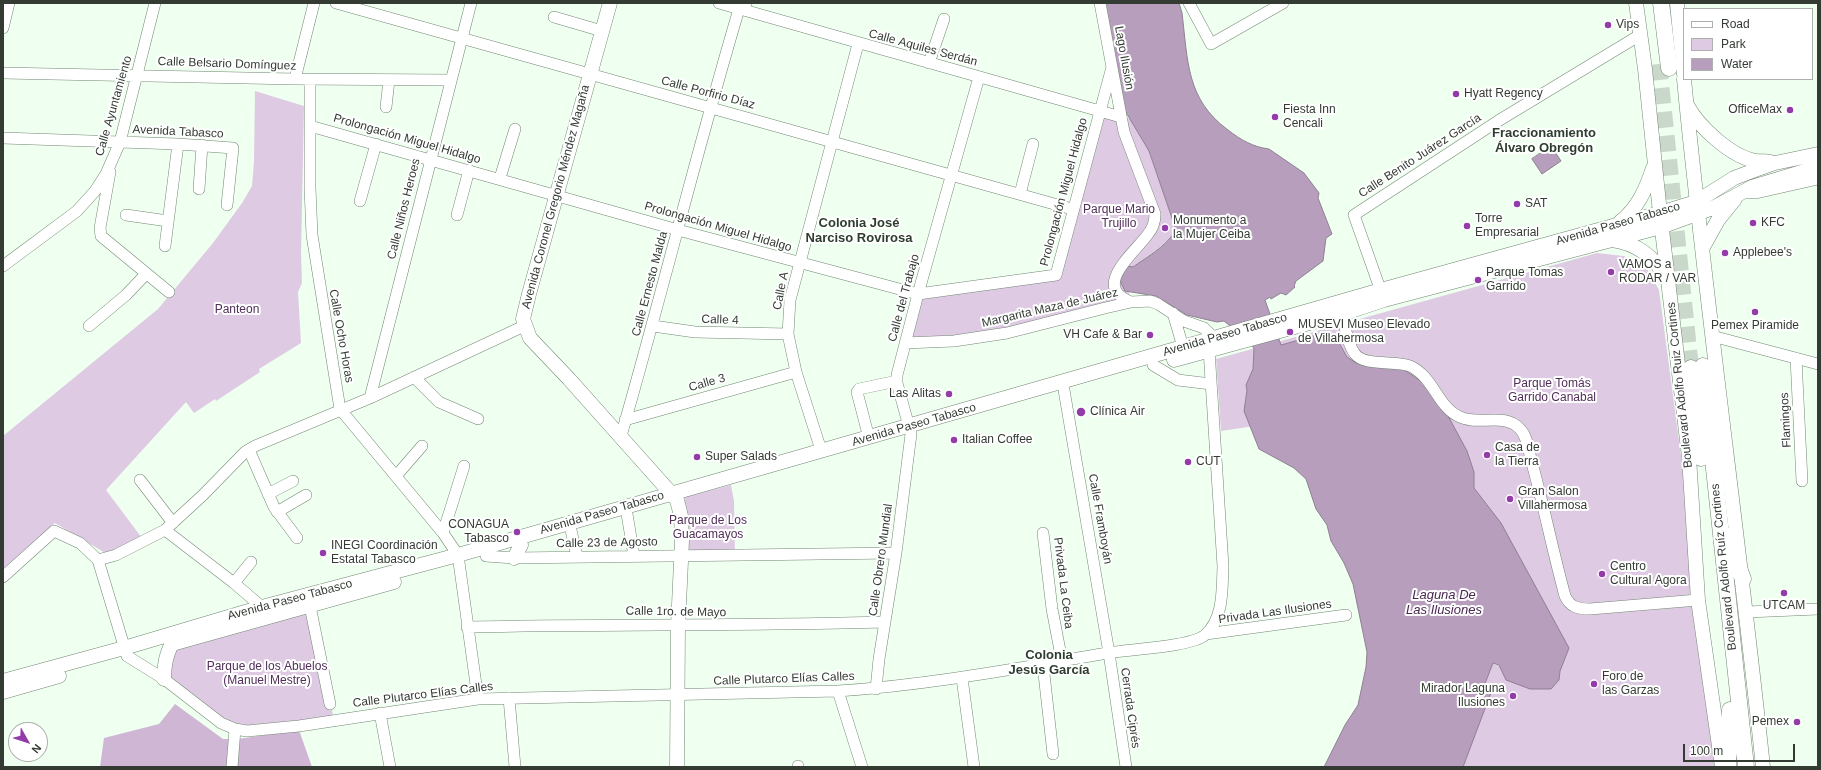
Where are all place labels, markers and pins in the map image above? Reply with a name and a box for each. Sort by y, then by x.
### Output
place label: Vips [1616,18,1639,32]
marker: Vips [1603,20,1613,30]
place label: Hyatt Regency [1464,87,1543,101]
marker: Hyatt Regency [1451,89,1461,99]
place label: Fiesta Inn Cencali [1283,103,1336,131]
place label: OfficeMax [1728,103,1782,117]
marker: OfficeMax [1785,105,1795,115]
marker: Fiesta Inn Cencali [1270,112,1280,122]
place label: SAT [1525,197,1547,211]
marker: SAT [1512,199,1522,209]
place label: Torre Empresarial [1475,212,1539,240]
place label: Monumento a la Mujer Ceiba [1173,214,1250,242]
place label: KFC [1761,216,1785,230]
marker: KFC [1748,218,1758,228]
marker: Torre Empresarial [1462,221,1472,231]
marker: Monumento a la Mujer Ceiba [1160,223,1170,233]
place label: Applebee's [1733,246,1792,260]
marker: Applebee's [1720,248,1730,258]
place label: VAMOS a RODAR / VAR [1619,258,1696,286]
place label: Parque Tomas Garrido [1486,266,1563,294]
marker: VAMOS a RODAR / VAR [1606,267,1616,277]
marker: Parque Tomas Garrido [1473,275,1483,285]
marker: Pemex Piramide [1750,307,1760,317]
place label: MUSEVI Museo Elevado de Villahermosa [1298,318,1430,346]
place label: Pemex Piramide [1711,319,1799,333]
marker: MUSEVI Museo Elevado de Villahermosa [1285,327,1295,337]
place label: VH Cafe & Bar [1063,328,1142,342]
marker: VH Cafe & Bar [1145,330,1155,340]
place label: Las Alitas [889,387,941,401]
marker: Las Alitas [944,389,954,399]
place label: Clínica Air [1090,405,1145,419]
marker: Clínica Air [1075,406,1087,418]
place label: Italian Coffee [962,433,1032,447]
marker: Italian Coffee [949,435,959,445]
place label: Casa de la Tierra [1495,441,1540,469]
place label: Super Salads [705,450,777,464]
marker: Casa de la Tierra [1482,450,1492,460]
marker: Super Salads [692,452,702,462]
place label: CUT [1196,455,1221,469]
marker: CUT [1183,457,1193,467]
place label: Gran Salon Villahermosa [1518,485,1587,513]
marker: Gran Salon Villahermosa [1505,494,1515,504]
place label: CONAGUA Tabasco [448,518,509,546]
marker: CONAGUA Tabasco [512,527,522,537]
place label: INEGI Coordinación Estatal Tabasco [331,539,438,567]
marker: INEGI Coordinación Estatal Tabasco [318,548,328,558]
place label: Centro Cultural Agora [1610,560,1687,588]
marker: Centro Cultural Agora [1597,569,1607,579]
marker: UTCAM [1779,588,1789,598]
place label: UTCAM [1763,599,1805,613]
place label: Foro de las Garzas [1602,670,1659,698]
marker: Foro de las Garzas [1589,679,1599,689]
place label: Mirador Laguna Ilusiones [1421,682,1505,710]
marker: Mirador Laguna Ilusiones [1508,691,1518,701]
place label: Pemex [1752,715,1789,729]
marker: Pemex [1792,717,1802,727]

